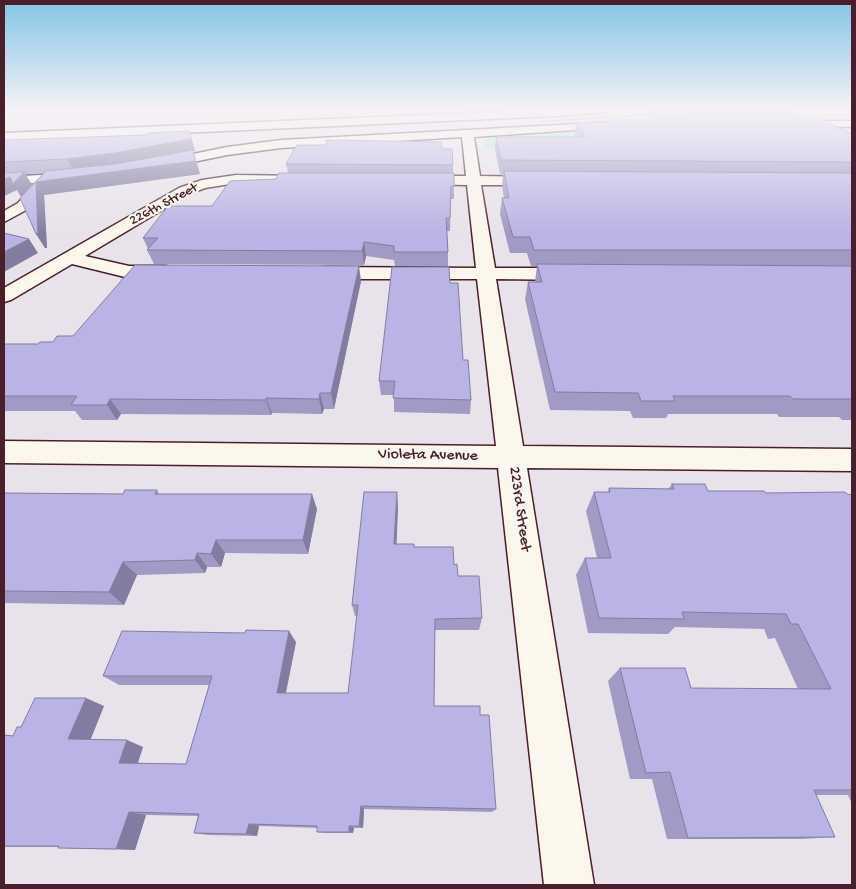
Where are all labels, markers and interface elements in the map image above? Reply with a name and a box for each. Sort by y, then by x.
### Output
street label: 226th Street [127,180,201,230]
street label: Violeta Avenue [378,446,478,466]
street label: 223rd Street [504,465,534,553]

